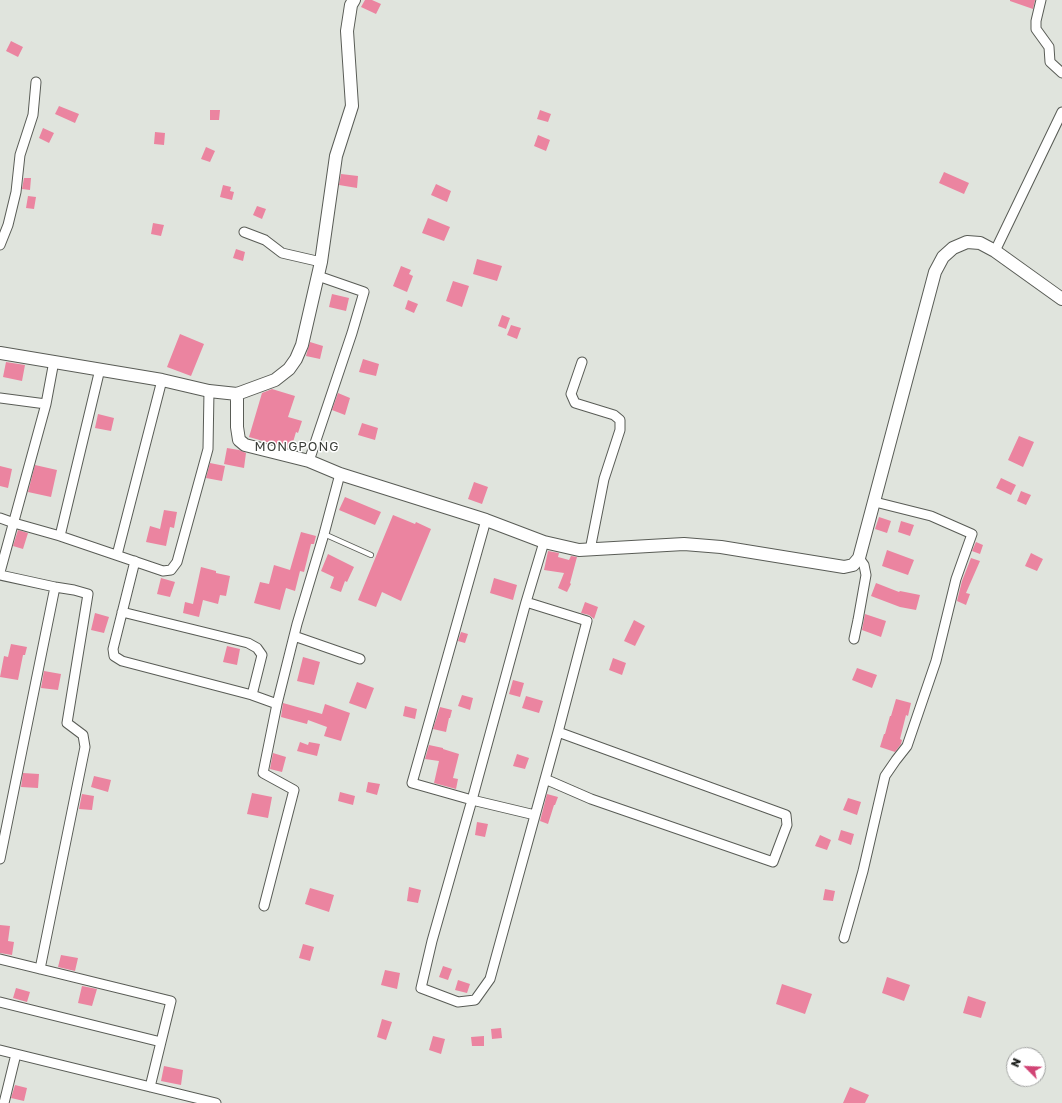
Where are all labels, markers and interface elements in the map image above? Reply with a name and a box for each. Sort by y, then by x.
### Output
district label: MONGPONG [254,439,340,455]
north arrow [1006,1047,1046,1087]
text: N [1008,1056,1023,1069]

